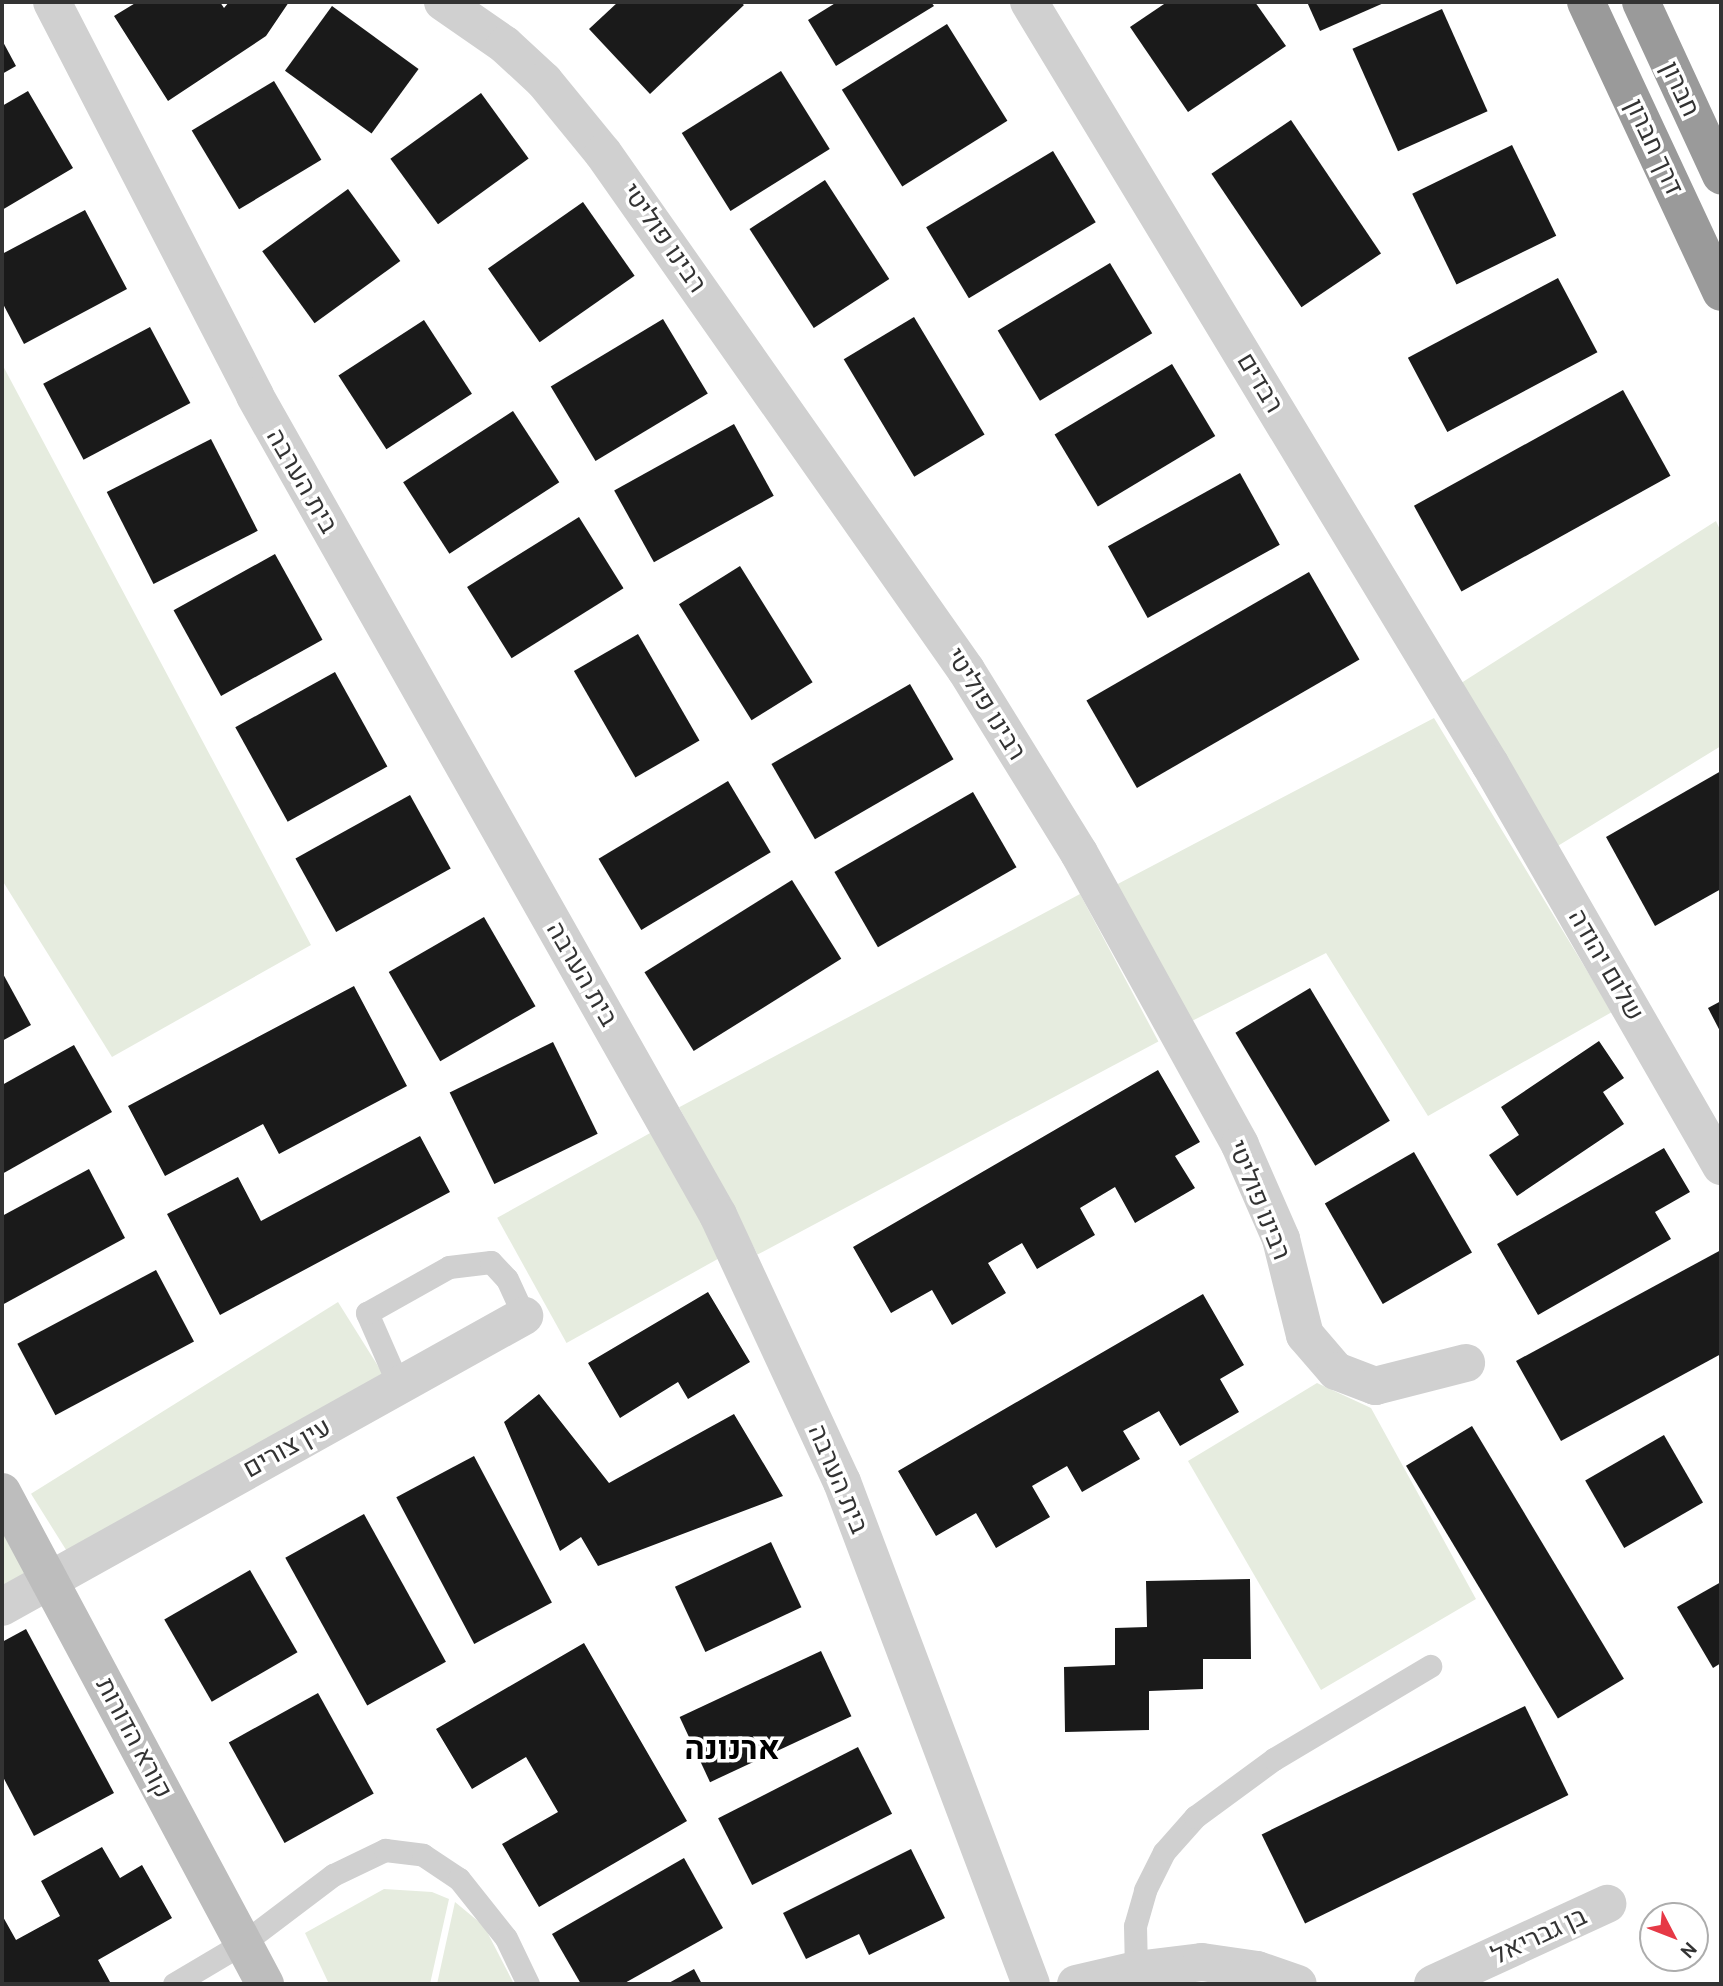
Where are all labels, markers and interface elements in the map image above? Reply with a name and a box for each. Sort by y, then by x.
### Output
street label: חברון [1654,56,1706,122]
street label: דרך חברון [1618,94,1690,200]
street label: רבינו פוליטי [615,177,713,299]
street label: רבדים [1230,347,1290,419]
street label: בית הערבה [260,423,344,539]
street label: רבינו פוליטי [939,642,1033,766]
street label: שלום יהודה [1562,904,1650,1026]
street label: בית הערבה [540,916,624,1032]
street label: רבינו פוליטי [1221,1136,1297,1264]
street label: עין צורים [238,1411,336,1485]
street label: בית הערבה [801,1420,875,1538]
street label: קורא הדורות [89,1672,179,1804]
district label: ארנונה [684,1728,780,1768]
street label: בן גבריאל [1486,1900,1592,1972]
north arrow [1639,1902,1709,1972]
text: N [1675,1937,1702,1963]

